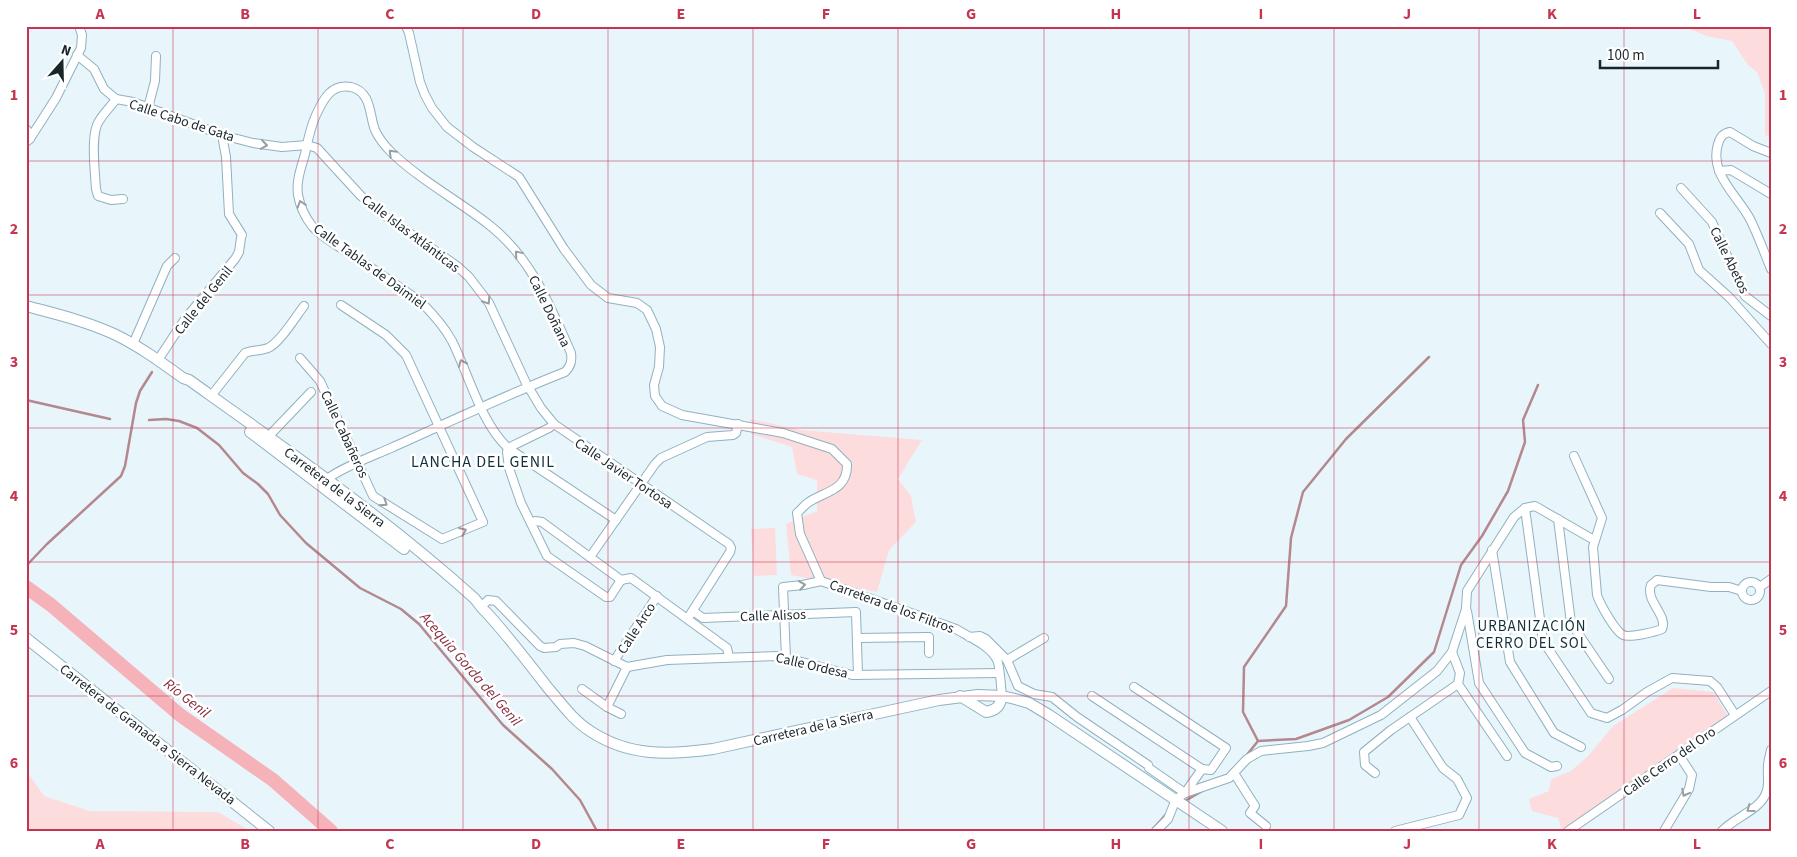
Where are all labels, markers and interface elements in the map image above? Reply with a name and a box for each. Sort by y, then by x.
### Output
text: A [94,3,105,25]
text: B [240,3,250,25]
text: C [385,3,395,25]
text: D [531,3,541,25]
text: E [677,3,685,25]
text: F [822,3,830,25]
text: G [966,3,976,25]
text: H [1111,3,1121,25]
text: I [1259,3,1263,25]
text: J [1403,3,1411,25]
text: K [1547,3,1557,25]
text: L [1693,3,1701,25]
north arrow [38,38,88,88]
scale bar [1600,38,1717,70]
text: N [58,40,74,62]
text: 100 m [1607,45,1645,66]
text: 1 [10,84,18,106]
text: 1 [1779,84,1787,106]
street label: Calle Cabo de Gata [126,95,237,147]
one-way arrow [260,139,268,149]
one-way arrow [389,150,398,159]
street label: Calle Islas Atlánticas [357,190,464,278]
one-way arrow [297,200,307,209]
text: 2 [10,218,18,240]
text: 2 [1779,218,1787,240]
street label: Calle Tablas de Daimiel [309,219,430,315]
street label: Calle Abetos [1704,224,1754,297]
one-way arrow [515,251,524,260]
street label: Calle del Genil [170,262,238,339]
street label: Calle Doñana [523,272,575,351]
one-way arrow [481,295,490,305]
text: 3 [10,351,18,373]
text: 3 [1779,351,1787,373]
one-way arrow [458,360,468,369]
street label: Calle Cabañeros [315,387,373,482]
street label: Calle Javier Tortosa [570,434,676,514]
street label: Carretera de la Sierra [279,443,389,533]
district label: LANCHA DEL GENIL [411,451,555,473]
text: 4 [10,485,19,507]
text: 4 [1779,485,1788,507]
one-way arrow [378,496,387,506]
one-way arrow [458,527,467,538]
street label: Carretera de los Filtros [826,575,957,639]
one-way arrow [798,580,807,590]
street label: Calle Arco [613,599,661,658]
street label: Calle Alisos [740,605,806,627]
water label: Acequia Gorda del Genil [414,607,526,731]
district label: URBANIZACIÓN CERRO DEL SOL [1476,616,1588,654]
text: 5 [10,619,18,641]
text: 5 [1779,619,1787,641]
street label: Calle Ordesa [774,648,850,684]
street label: Carretera de Granada a Sierra Nevada [55,660,240,810]
water label: Río Genil [159,674,215,723]
street label: Carretera de la Sierra [751,704,875,752]
street label: Calle Cerro del Oro [1619,722,1720,801]
text: 6 [10,752,18,774]
text: 6 [1779,752,1787,774]
one-way arrow [1682,788,1692,797]
one-way arrow [1746,803,1756,812]
text: A [94,833,105,855]
text: B [240,833,250,855]
text: C [385,833,395,855]
text: D [531,833,541,855]
text: E [677,833,685,855]
text: F [822,833,830,855]
text: G [966,833,976,855]
text: H [1111,833,1121,855]
text: I [1259,833,1263,855]
text: J [1403,833,1411,855]
text: K [1547,833,1557,855]
text: L [1693,833,1701,855]

